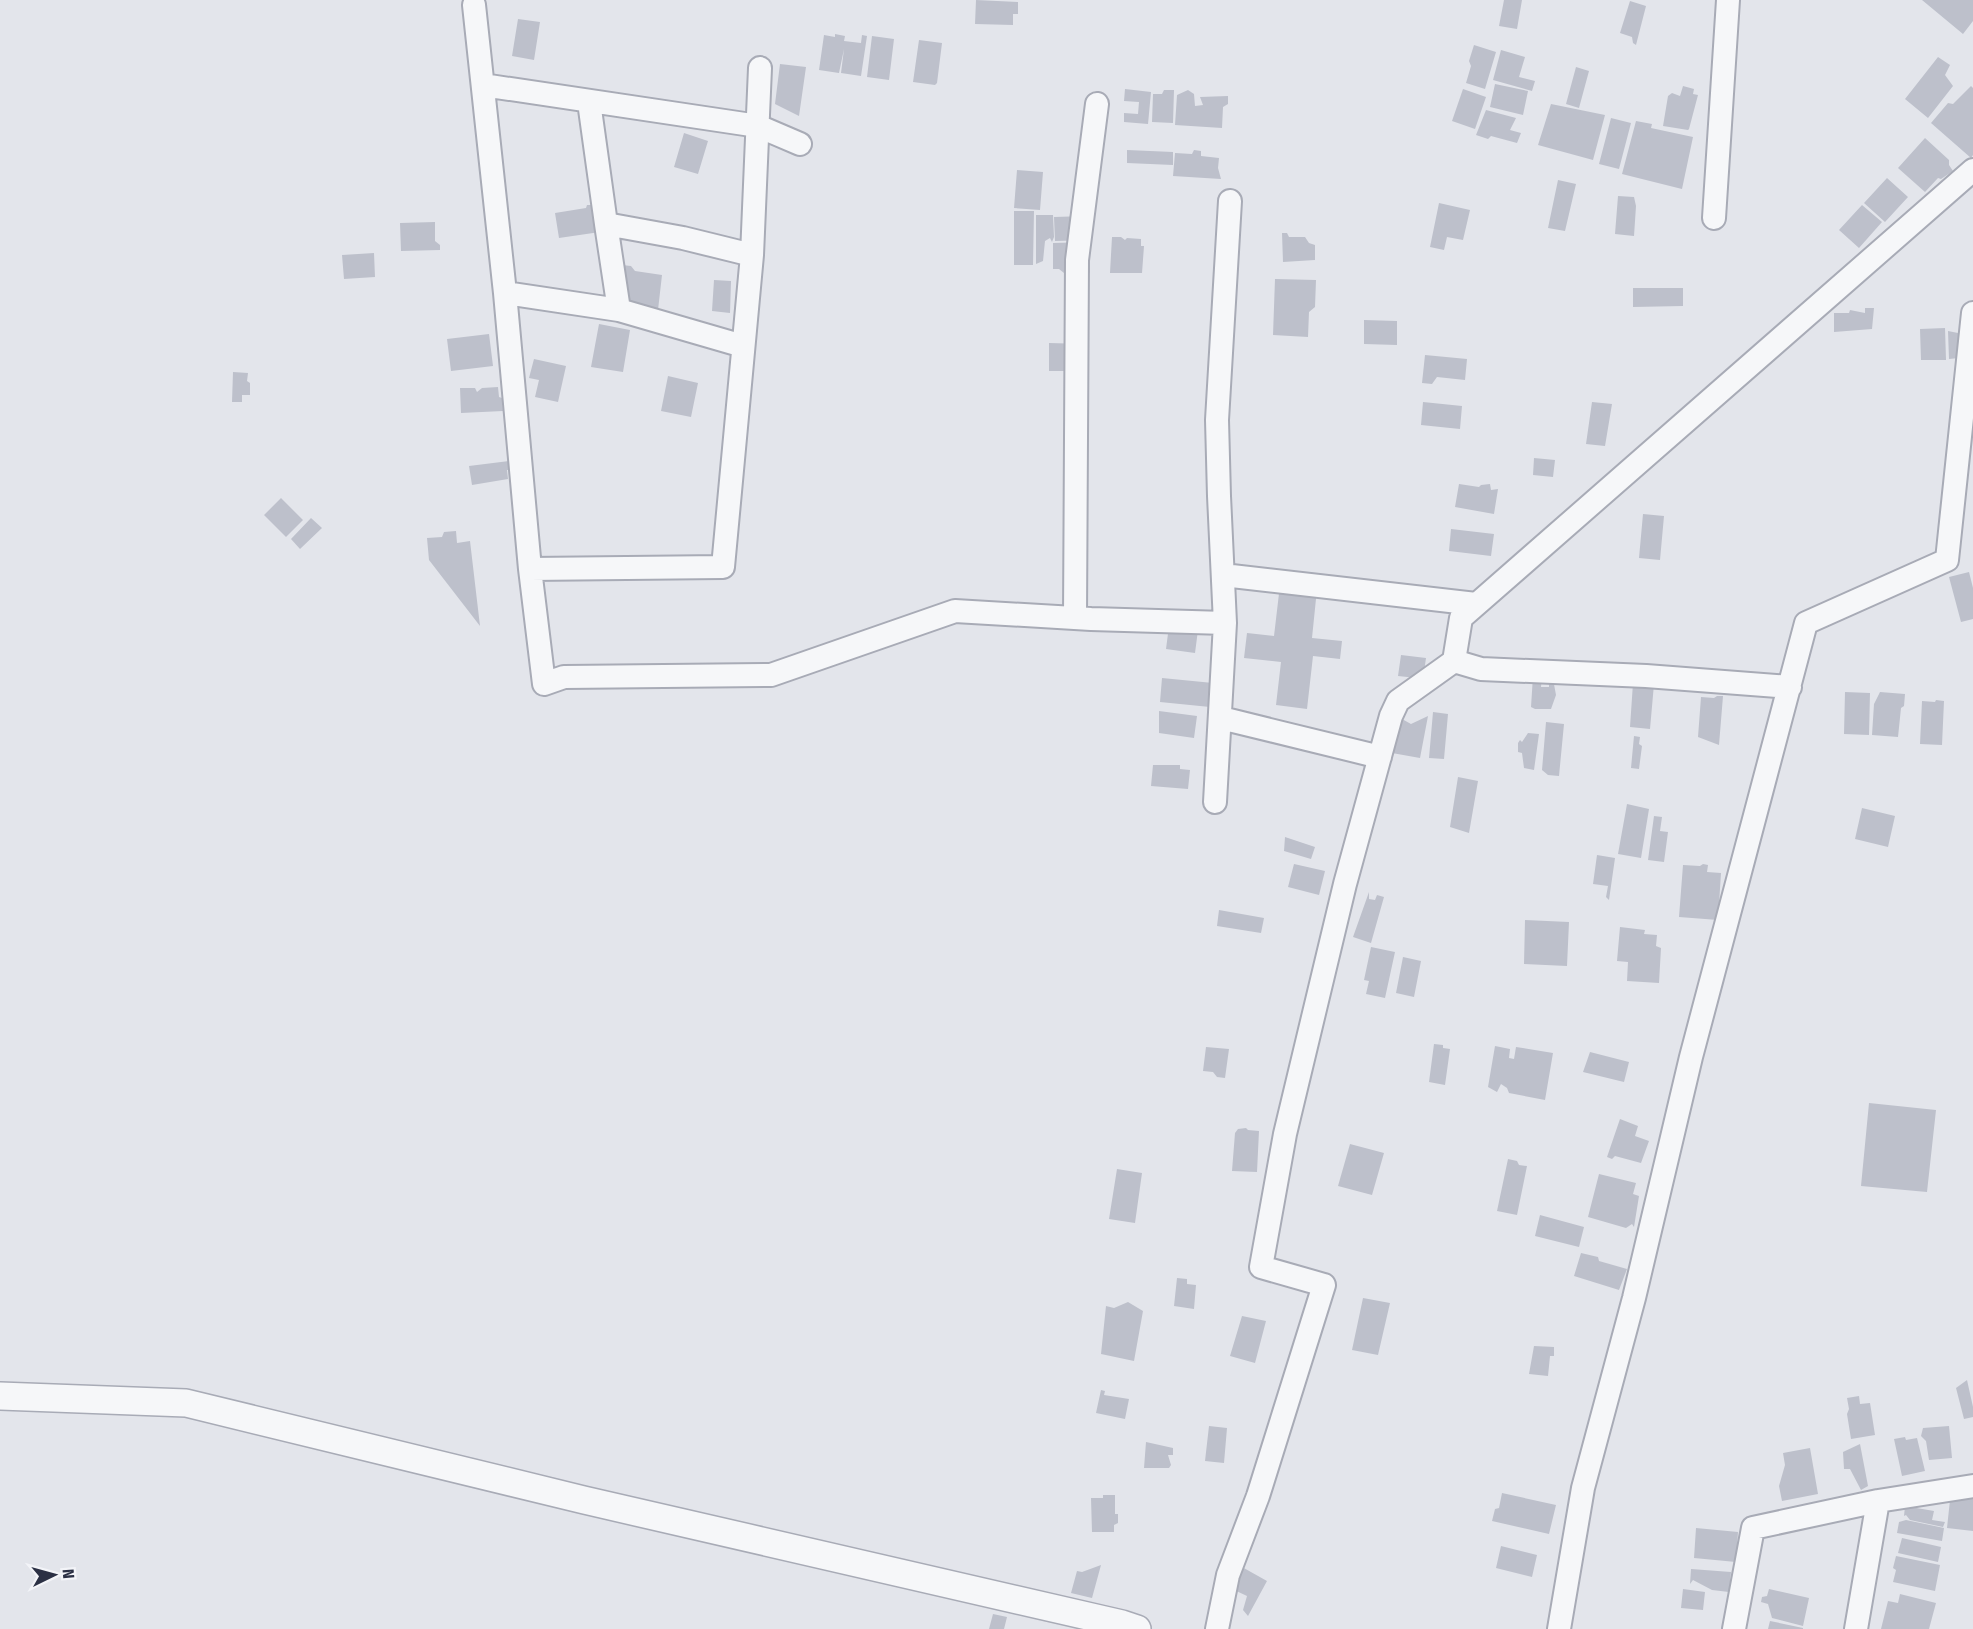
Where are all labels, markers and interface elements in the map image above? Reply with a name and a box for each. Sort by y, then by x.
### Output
north arrow [24,1545,84,1605]
text: N [59,1568,78,1579]

